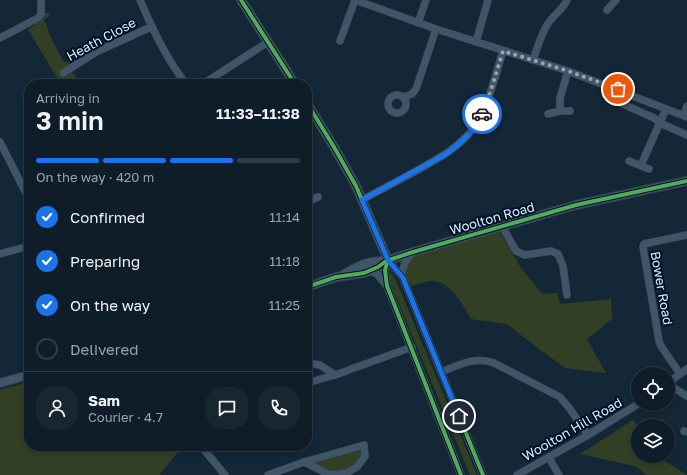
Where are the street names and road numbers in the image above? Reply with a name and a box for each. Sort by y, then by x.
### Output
street label: Heath Close [64,14,138,64]
street label: Woolton Road [448,198,536,238]
street label: Bower Road [648,250,676,326]
street label: Woolton Hill Road [519,394,625,464]

